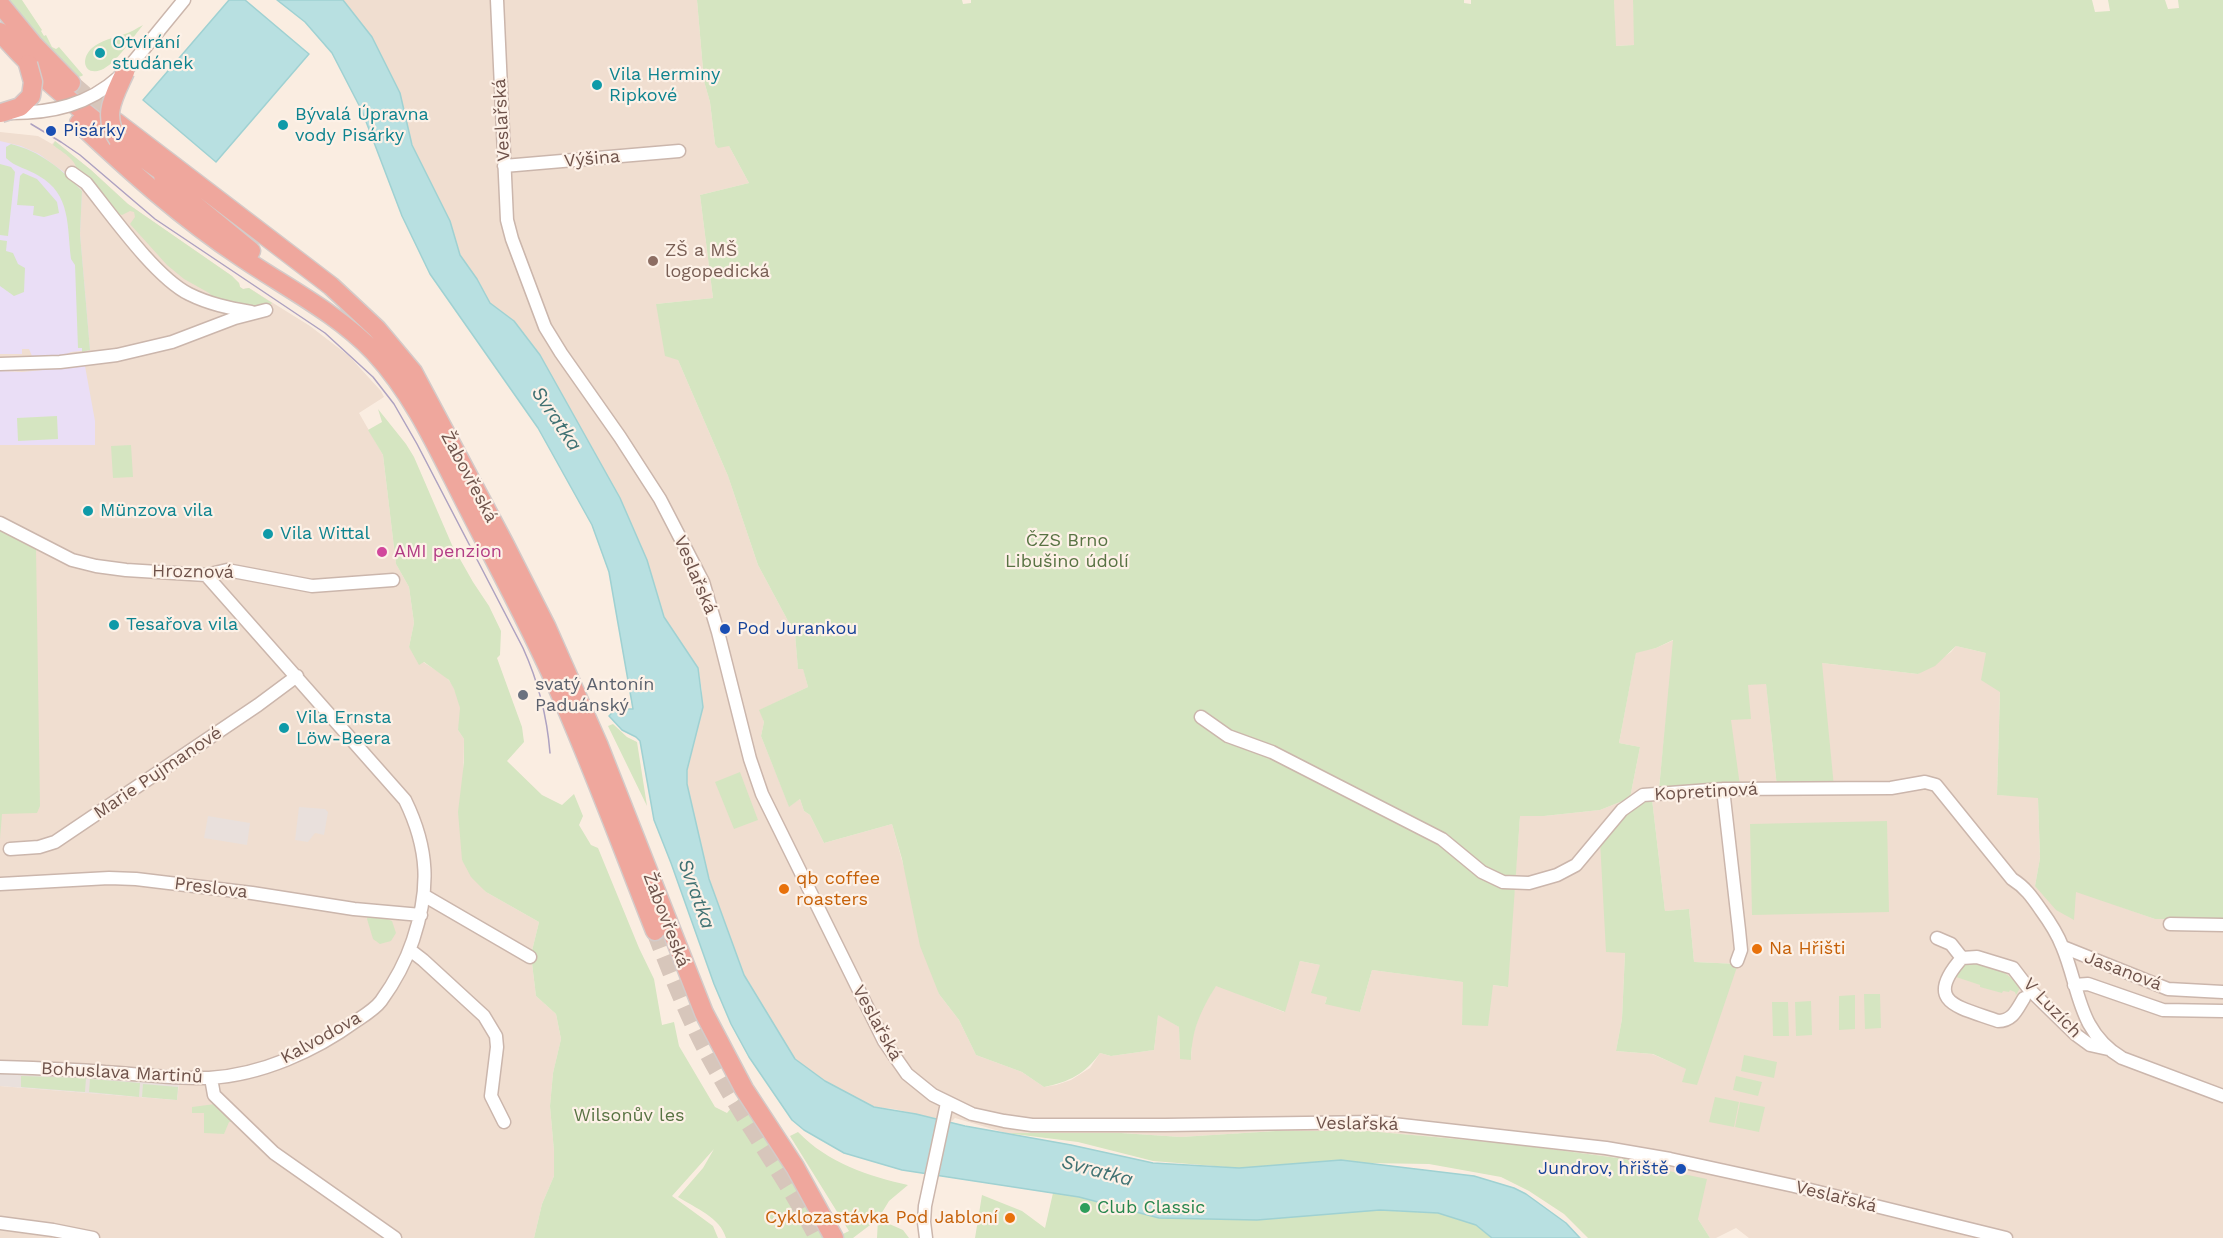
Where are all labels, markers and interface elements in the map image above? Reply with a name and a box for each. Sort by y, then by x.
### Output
place label: Otvírání studánek [112,32,193,74]
marker: Otvírání studánek [93,46,107,60]
place label: Vila Herminy Ripkové [609,64,720,106]
street label: Veslařská [489,78,515,162]
marker: Vila Herminy Ripkové [590,78,604,92]
place label: Bývalá Úpravna vody Pisárky [295,104,429,146]
marker: Bývalá Úpravna vody Pisárky [276,118,290,132]
place label: Pisárky [63,120,125,142]
marker: Pisárky [44,124,58,138]
street label: Výšina [563,146,621,172]
place label: ZŠ a MŠ logopedická [665,240,770,282]
marker: ZŠ a MŠ logopedická [646,254,660,268]
water label: Svratka [526,382,586,456]
street label: Žabovřeská [436,428,502,526]
place label: Münzova vila [100,500,213,522]
marker: Münzova vila [81,504,95,518]
place label: Vila Wittal [280,523,370,545]
marker: Vila Wittal [261,527,275,541]
park label: ČZS Brno Libušino údolí [1005,530,1129,572]
street label: Veslařská [669,533,721,617]
place label: AMI penzion [394,541,502,563]
marker: AMI penzion [375,545,389,559]
street label: Hroznová [152,560,234,584]
place label: Tesařova vila [126,614,238,636]
marker: Tesařova vila [107,618,121,632]
place label: Pod Jurankou [737,618,857,640]
marker: Pod Jurankou [718,622,732,636]
place label: svatý Antonín Paduánský [535,674,654,716]
marker: svatý Antonín Paduánský [516,688,530,702]
place label: Vila Ernsta Löw-Beera [296,707,391,750]
marker: Vila Ernsta Löw-Beera [277,721,291,735]
street label: Marie Pujmanové [90,722,226,824]
street label: Kopretinová [1654,778,1758,806]
water label: Svratka [672,856,720,932]
place label: qb coffee roasters [796,868,880,910]
street label: Žabovřeská [638,869,694,971]
street label: Preslova [173,873,249,903]
marker: qb coffee roasters [777,882,791,896]
place label: Na Hřišti [1769,938,1845,960]
marker: Na Hřišti [1750,942,1764,956]
street label: Jasanová [2081,946,2165,996]
street label: V Luzích [2018,973,2086,1043]
street label: Veslařská [847,981,907,1065]
street label: Kalvodova [277,1007,365,1069]
street label: Bohuslava Martinů [41,1058,203,1088]
park label: Wilsonův les [573,1105,685,1127]
street label: Veslařská [1315,1112,1399,1136]
water label: Svratka [1059,1150,1135,1192]
place label: Jundrov, hřiště [1538,1158,1669,1180]
marker: Jundrov, hřiště [1674,1162,1688,1176]
street label: Veslařská [1793,1176,1879,1218]
place label: Club Classic [1097,1197,1205,1219]
marker: Club Classic [1078,1201,1092,1215]
place label: Cyklozastávka Pod Jabloní [765,1207,998,1229]
marker: Cyklozastávka Pod Jabloní [1003,1211,1017,1225]

